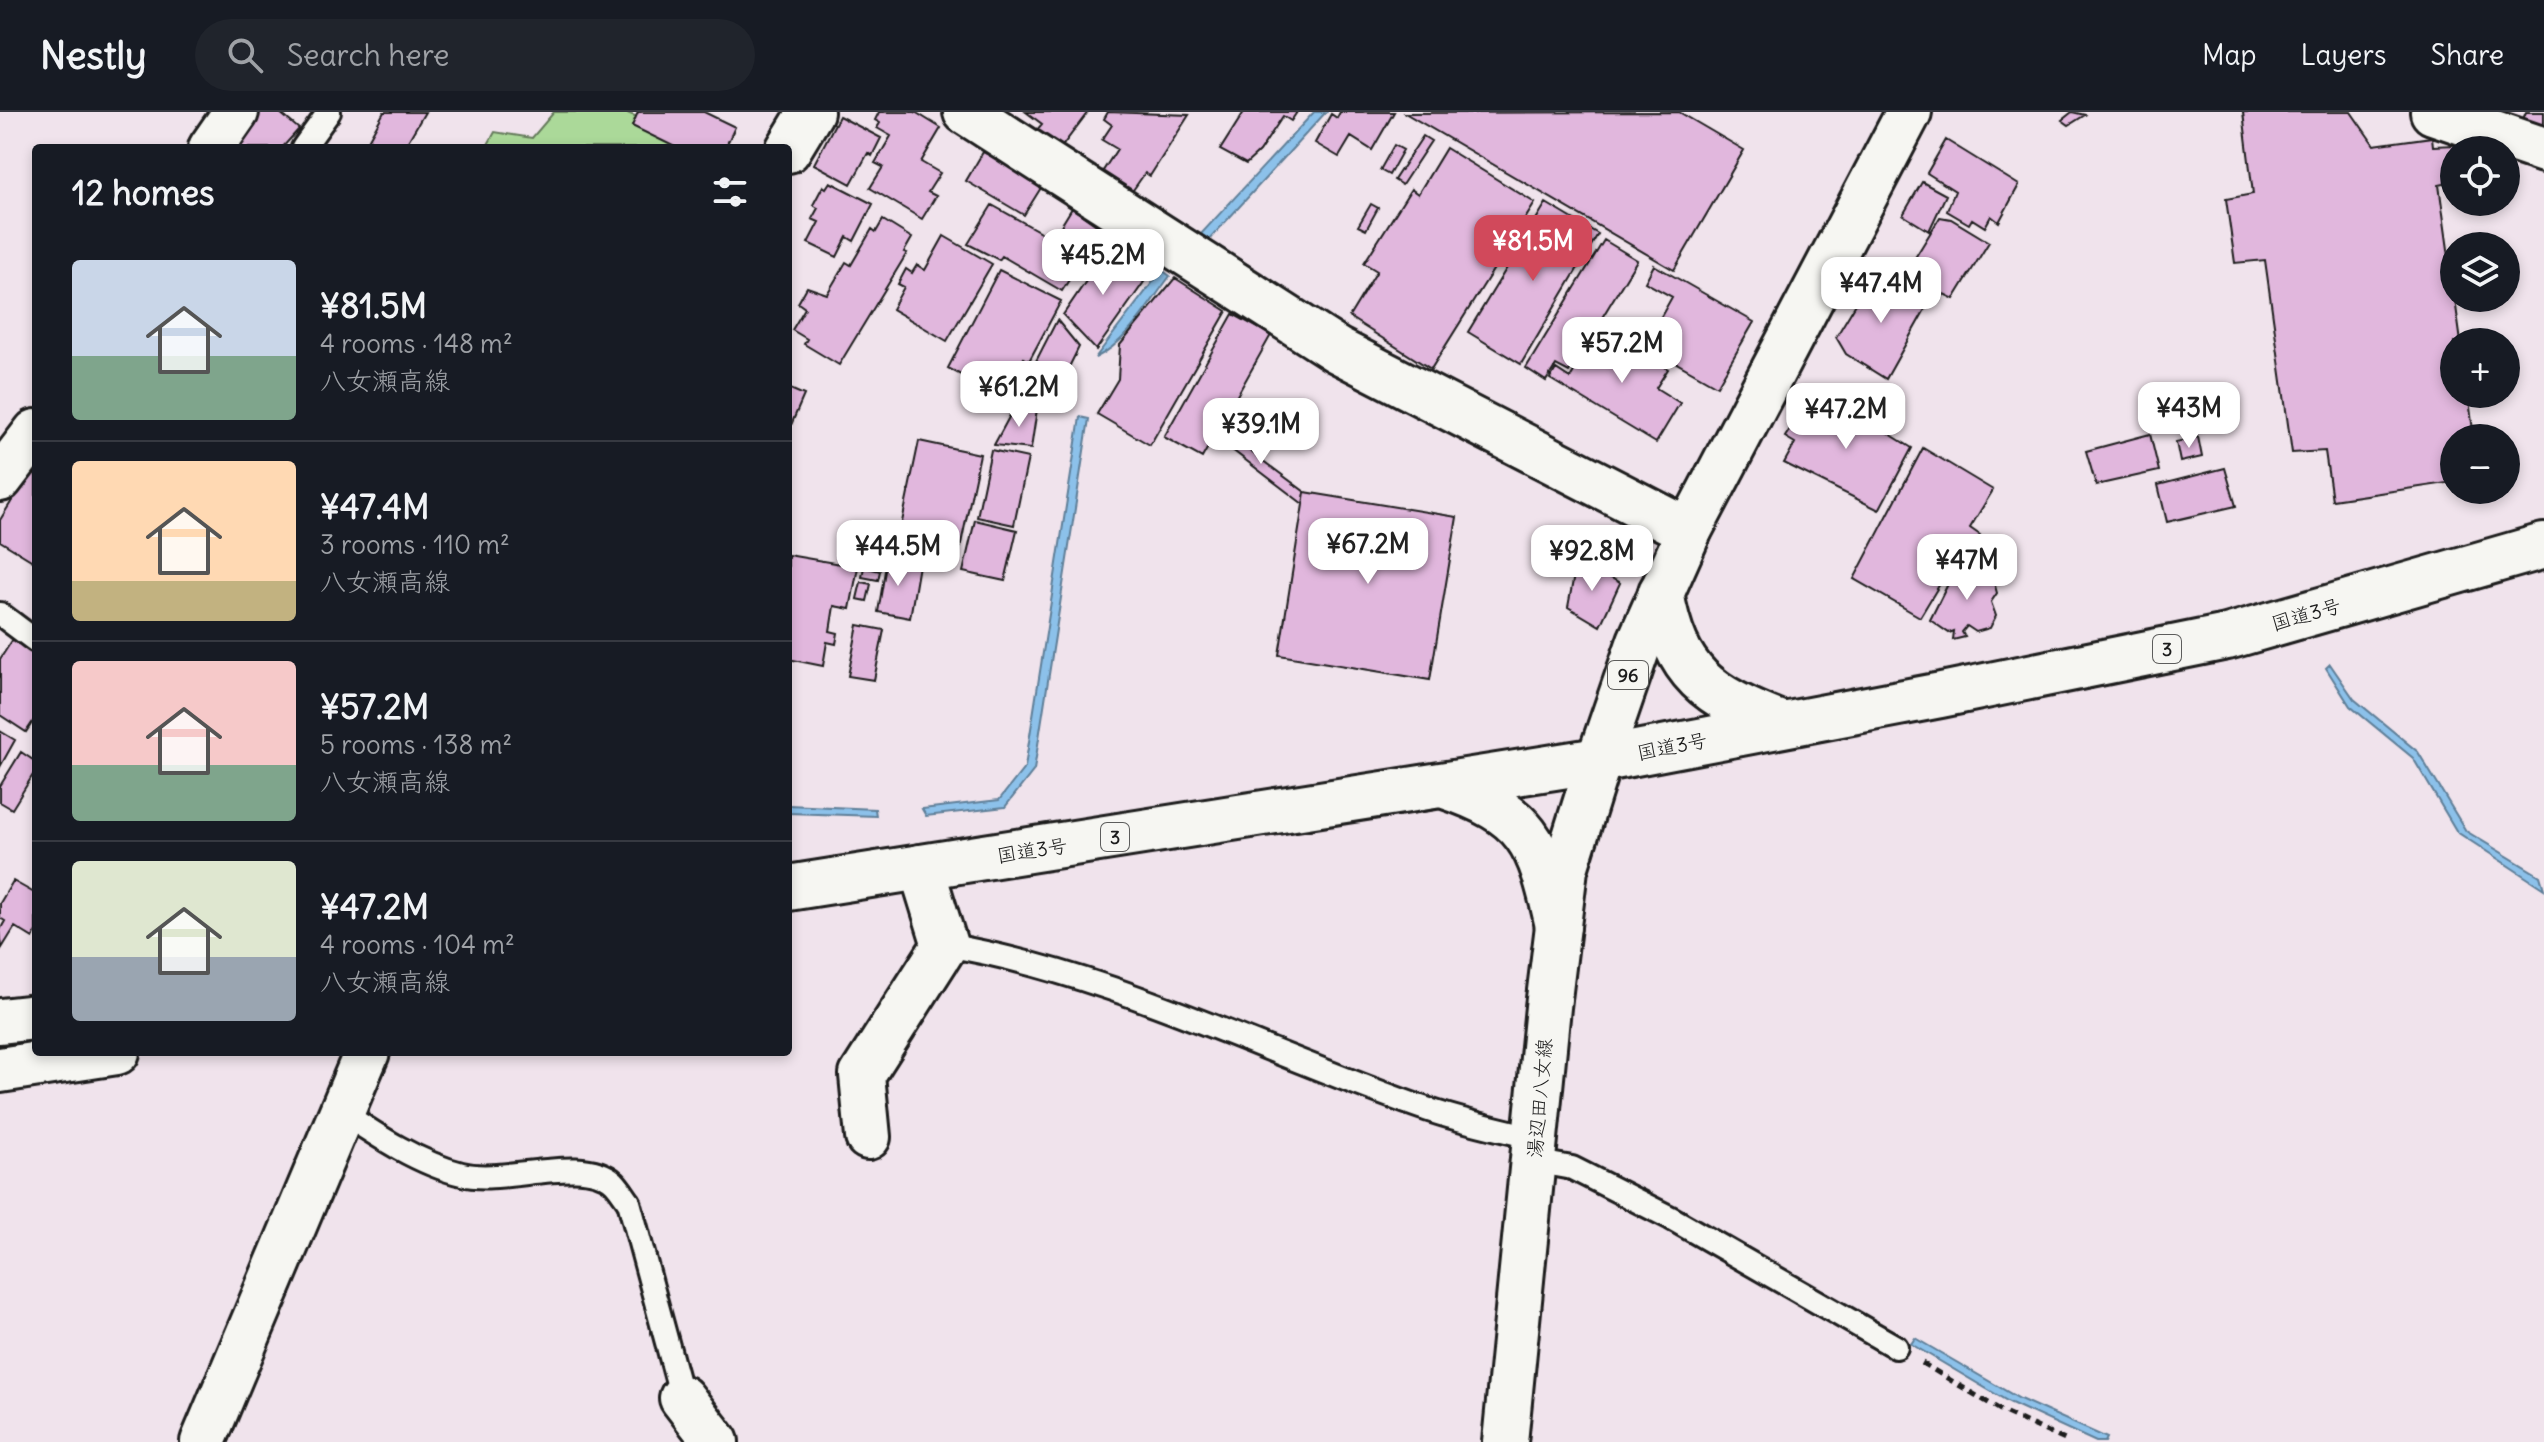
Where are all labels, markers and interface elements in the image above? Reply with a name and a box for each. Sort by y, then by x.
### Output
search box [195,19,755,91]
text: Nestly [40,32,147,79]
icon: search [223,33,267,77]
text: Search here [287,36,449,74]
text: Map [2202,37,2257,73]
text: Layers [2301,37,2387,73]
text: Share [2431,37,2504,73]
map controls [2440,136,2520,504]
button: locate [2440,136,2520,216]
icon: filters [708,170,752,214]
text: 12 homes [72,171,215,214]
pin: ¥81.5M [1468,215,1598,283]
text: ¥81.5M [1492,224,1574,257]
pin: ¥45.2M [1038,229,1168,297]
button: layers [2440,232,2520,312]
text: ¥45.2M [1060,238,1146,271]
pin: ¥47.4M [1816,257,1946,325]
text: ¥47.4M [1839,266,1923,299]
text: ¥81.5M [320,284,427,327]
icon: home [136,292,232,388]
pin: ¥57.2M [1557,317,1687,385]
text: ¥57.2M [1580,326,1664,359]
text: 4 rooms · 148 m² [320,327,513,360]
button: + [2440,328,2520,408]
pin: ¥61.2M [954,361,1084,429]
text: 八女瀬高線 [320,364,450,397]
text: ¥61.2M [978,370,1060,403]
pin: ¥43M [2142,382,2236,450]
pin: ¥47.2M [1781,383,1911,451]
text: ¥43M [2156,391,2222,424]
text: ¥47.2M [1804,392,1888,425]
pin: ¥39.1M [1196,398,1326,466]
text: ¥39.1M [1221,407,1301,440]
button: − [2440,424,2520,504]
text: ¥47.4M [320,485,430,528]
icon: home [136,493,232,589]
pin: ¥67.2M [1303,518,1433,586]
pin: ¥44.5M [833,520,963,588]
pin: ¥92.8M [1527,525,1657,593]
text: ¥67.2M [1326,527,1410,560]
text: 3 rooms · 110 m² [320,528,510,561]
text: ¥44.5M [855,529,941,562]
text: ¥92.8M [1549,534,1635,567]
pin: ¥47M [1920,534,2014,602]
text: ¥47M [1935,543,1999,576]
text: 八女瀬高線 [320,565,450,598]
street label: 国道3号 [2268,592,2344,636]
road number: 3 [2153,635,2181,663]
road number: 96 [1608,661,1648,689]
text: ¥57.2M [320,685,429,728]
icon: home [136,693,232,789]
street label: 国道3号 [1635,727,1709,765]
text: 5 rooms · 138 m² [320,728,512,761]
text: 八女瀬高線 [320,765,450,798]
road number: 3 [1101,823,1129,851]
street label: 国道3号 [995,832,1069,868]
text: ¥47.2M [320,885,429,928]
icon: home [136,893,232,989]
text: 4 rooms · 104 m² [320,928,515,961]
text: 八女瀬高線 [320,965,450,998]
street label: 湯辺田八女線 [1521,1037,1557,1159]

